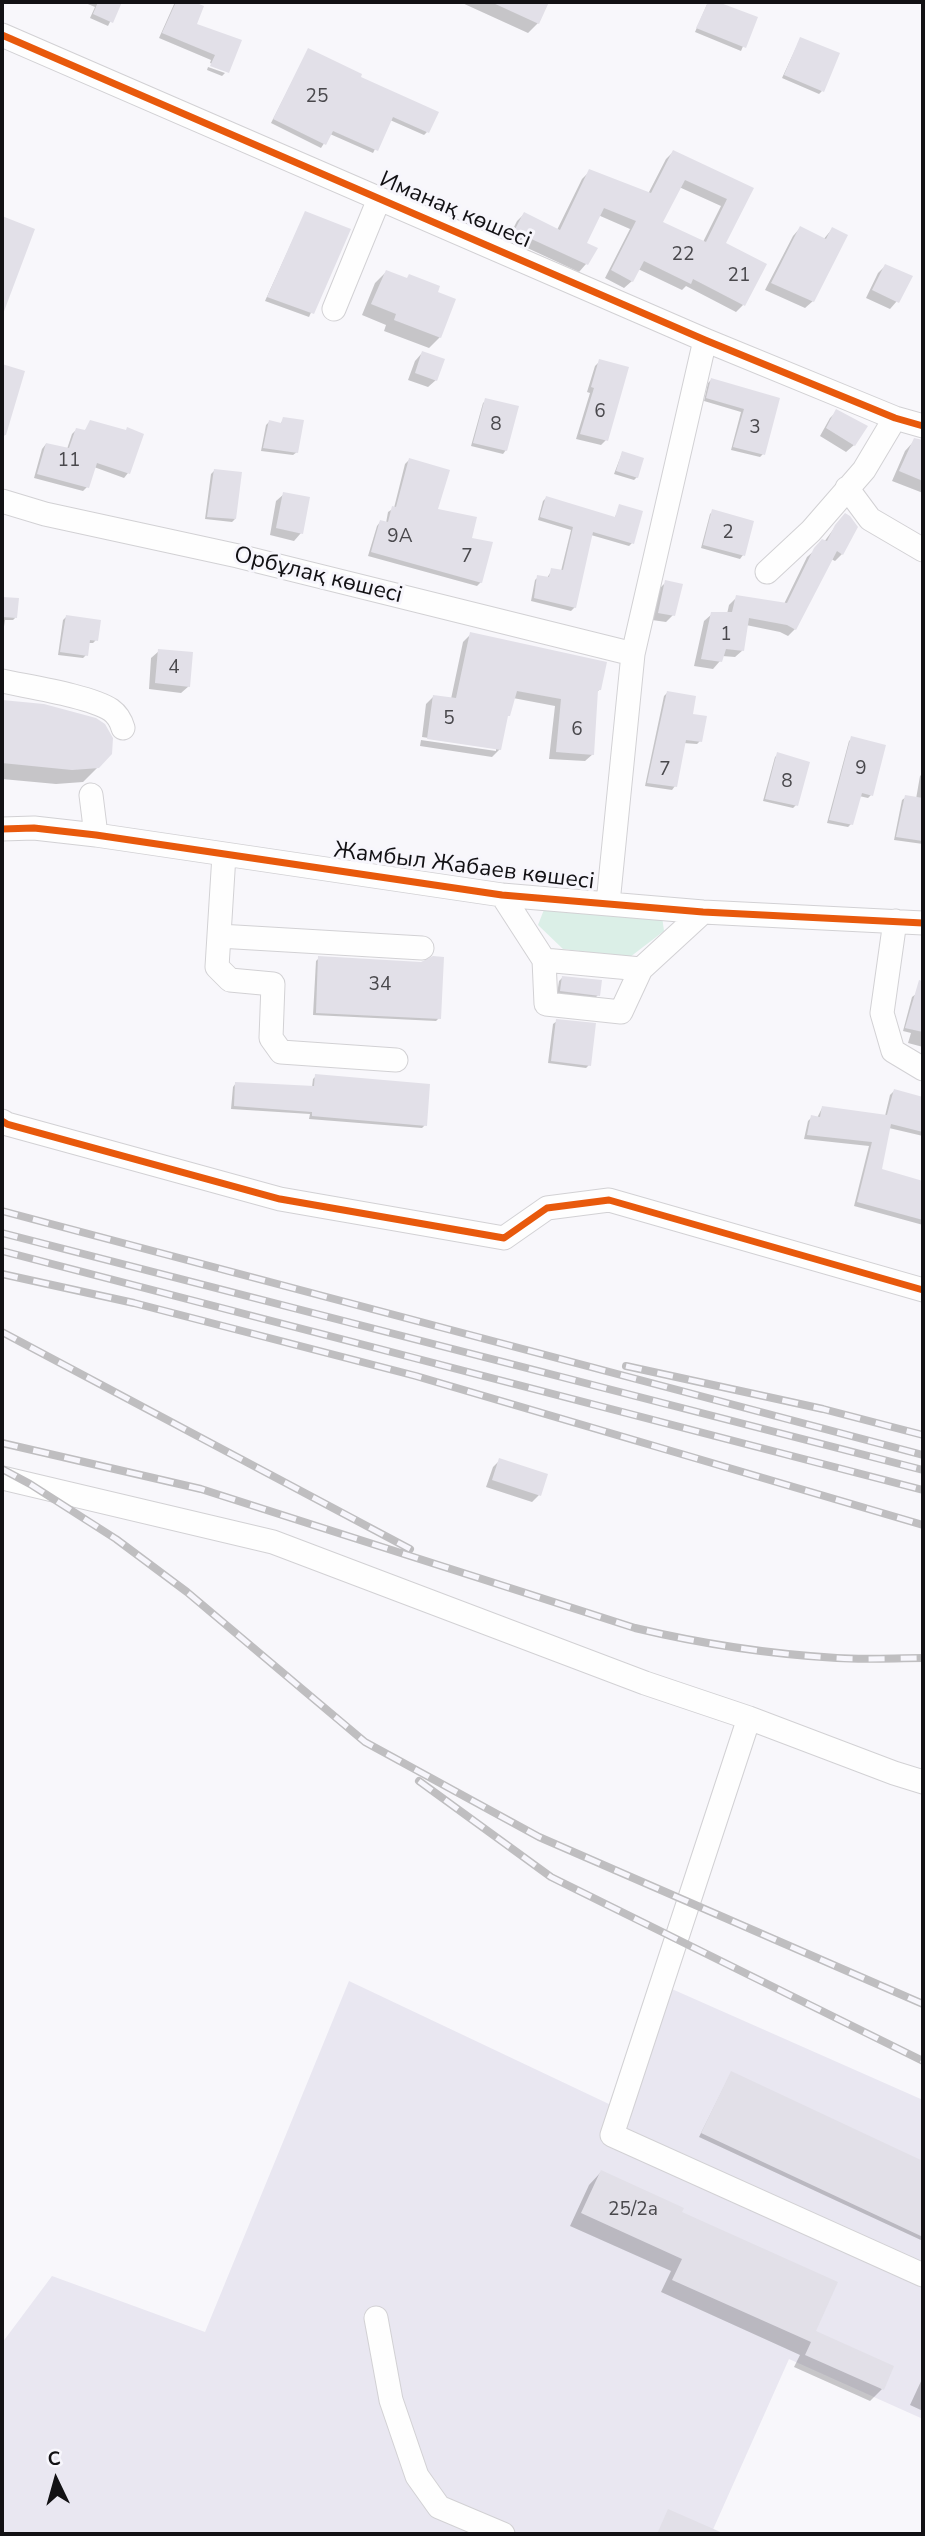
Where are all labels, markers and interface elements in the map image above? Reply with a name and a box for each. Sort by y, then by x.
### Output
house number: 25 [306,86,328,108]
street label: Иманақ көшесі [375,167,535,255]
house number: 22 [672,244,694,266]
house number: 21 [728,265,750,287]
house number: 6 [594,401,606,423]
house number: 8 [490,414,502,436]
house number: 3 [749,417,761,439]
house number: 11 [58,450,80,472]
house number: 2 [722,522,734,544]
house number: 9А [387,526,413,548]
street label: Орбұлақ көшесі [231,542,405,610]
house number: 7 [461,546,473,568]
house number: 1 [720,624,732,646]
house number: 4 [168,657,180,679]
house number: 5 [443,708,455,730]
house number: 6 [571,719,583,741]
house number: 9 [855,758,867,780]
house number: 7 [659,759,671,781]
house number: 8 [781,771,793,793]
street label: Жамбыл Жабаев көшесі [332,837,596,897]
house number: 34 [369,974,391,996]
house number: 25/2а [608,2199,658,2221]
north arrow [21,2445,91,2515]
text: С [47,2446,62,2473]

